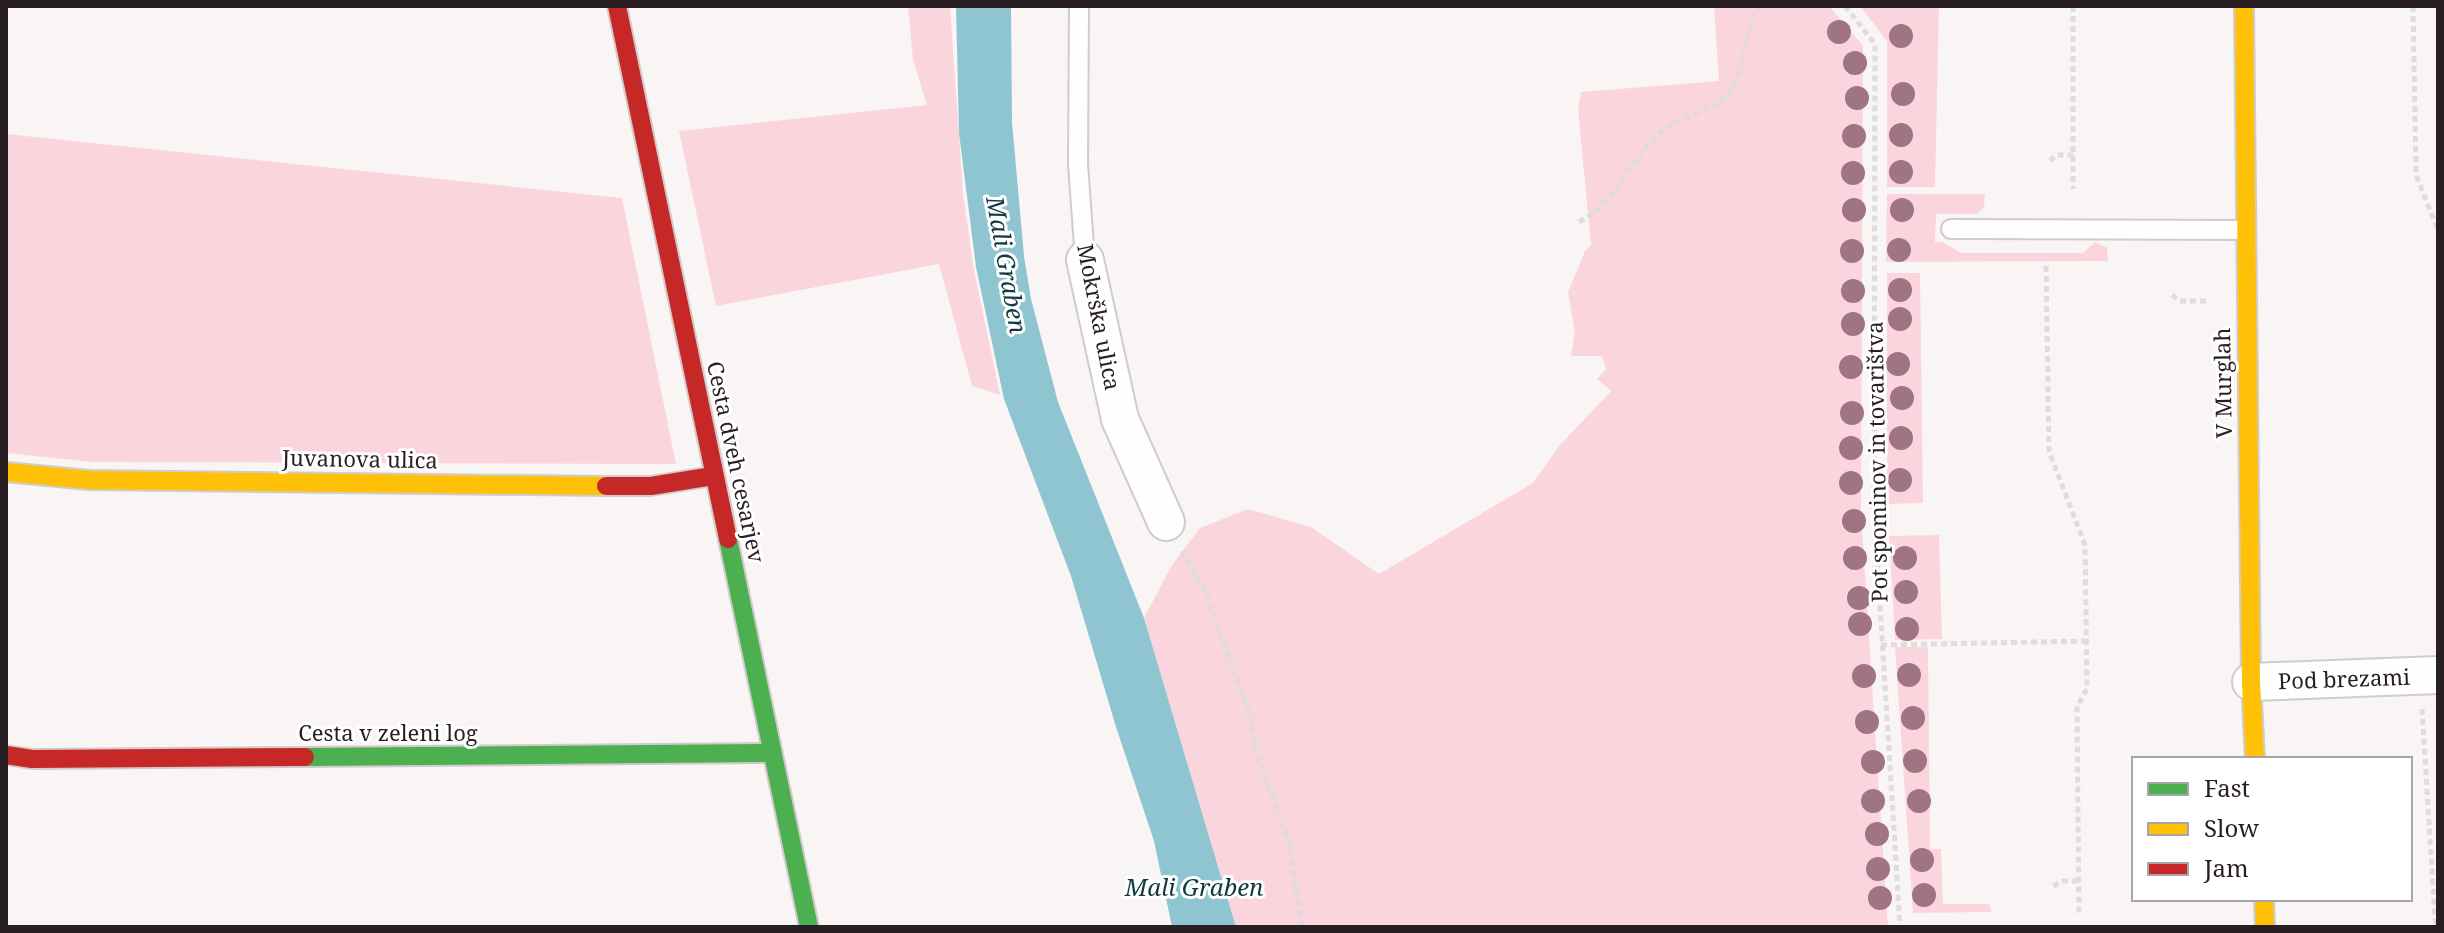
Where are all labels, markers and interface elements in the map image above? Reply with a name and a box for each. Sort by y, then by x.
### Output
water label: Mali Graben [979,193,1036,336]
street label: Mokrška ulica [1071,241,1129,393]
street label: Pot spominov in tovarištva [1859,321,1893,603]
street label: V Murglah [2206,327,2238,439]
street label: Cesta dveh cesarjev [701,358,773,565]
street label: Juvanova ulica [281,442,438,474]
street label: Pod brezami [2277,661,2411,695]
street label: Cesta v zeleni log [298,717,478,747]
legend [2132,757,2412,901]
text: Fast [2204,771,2250,804]
text: Slow [2204,811,2259,844]
text: Jam [2203,851,2249,884]
water label: Mali Graben [1124,870,1263,903]

